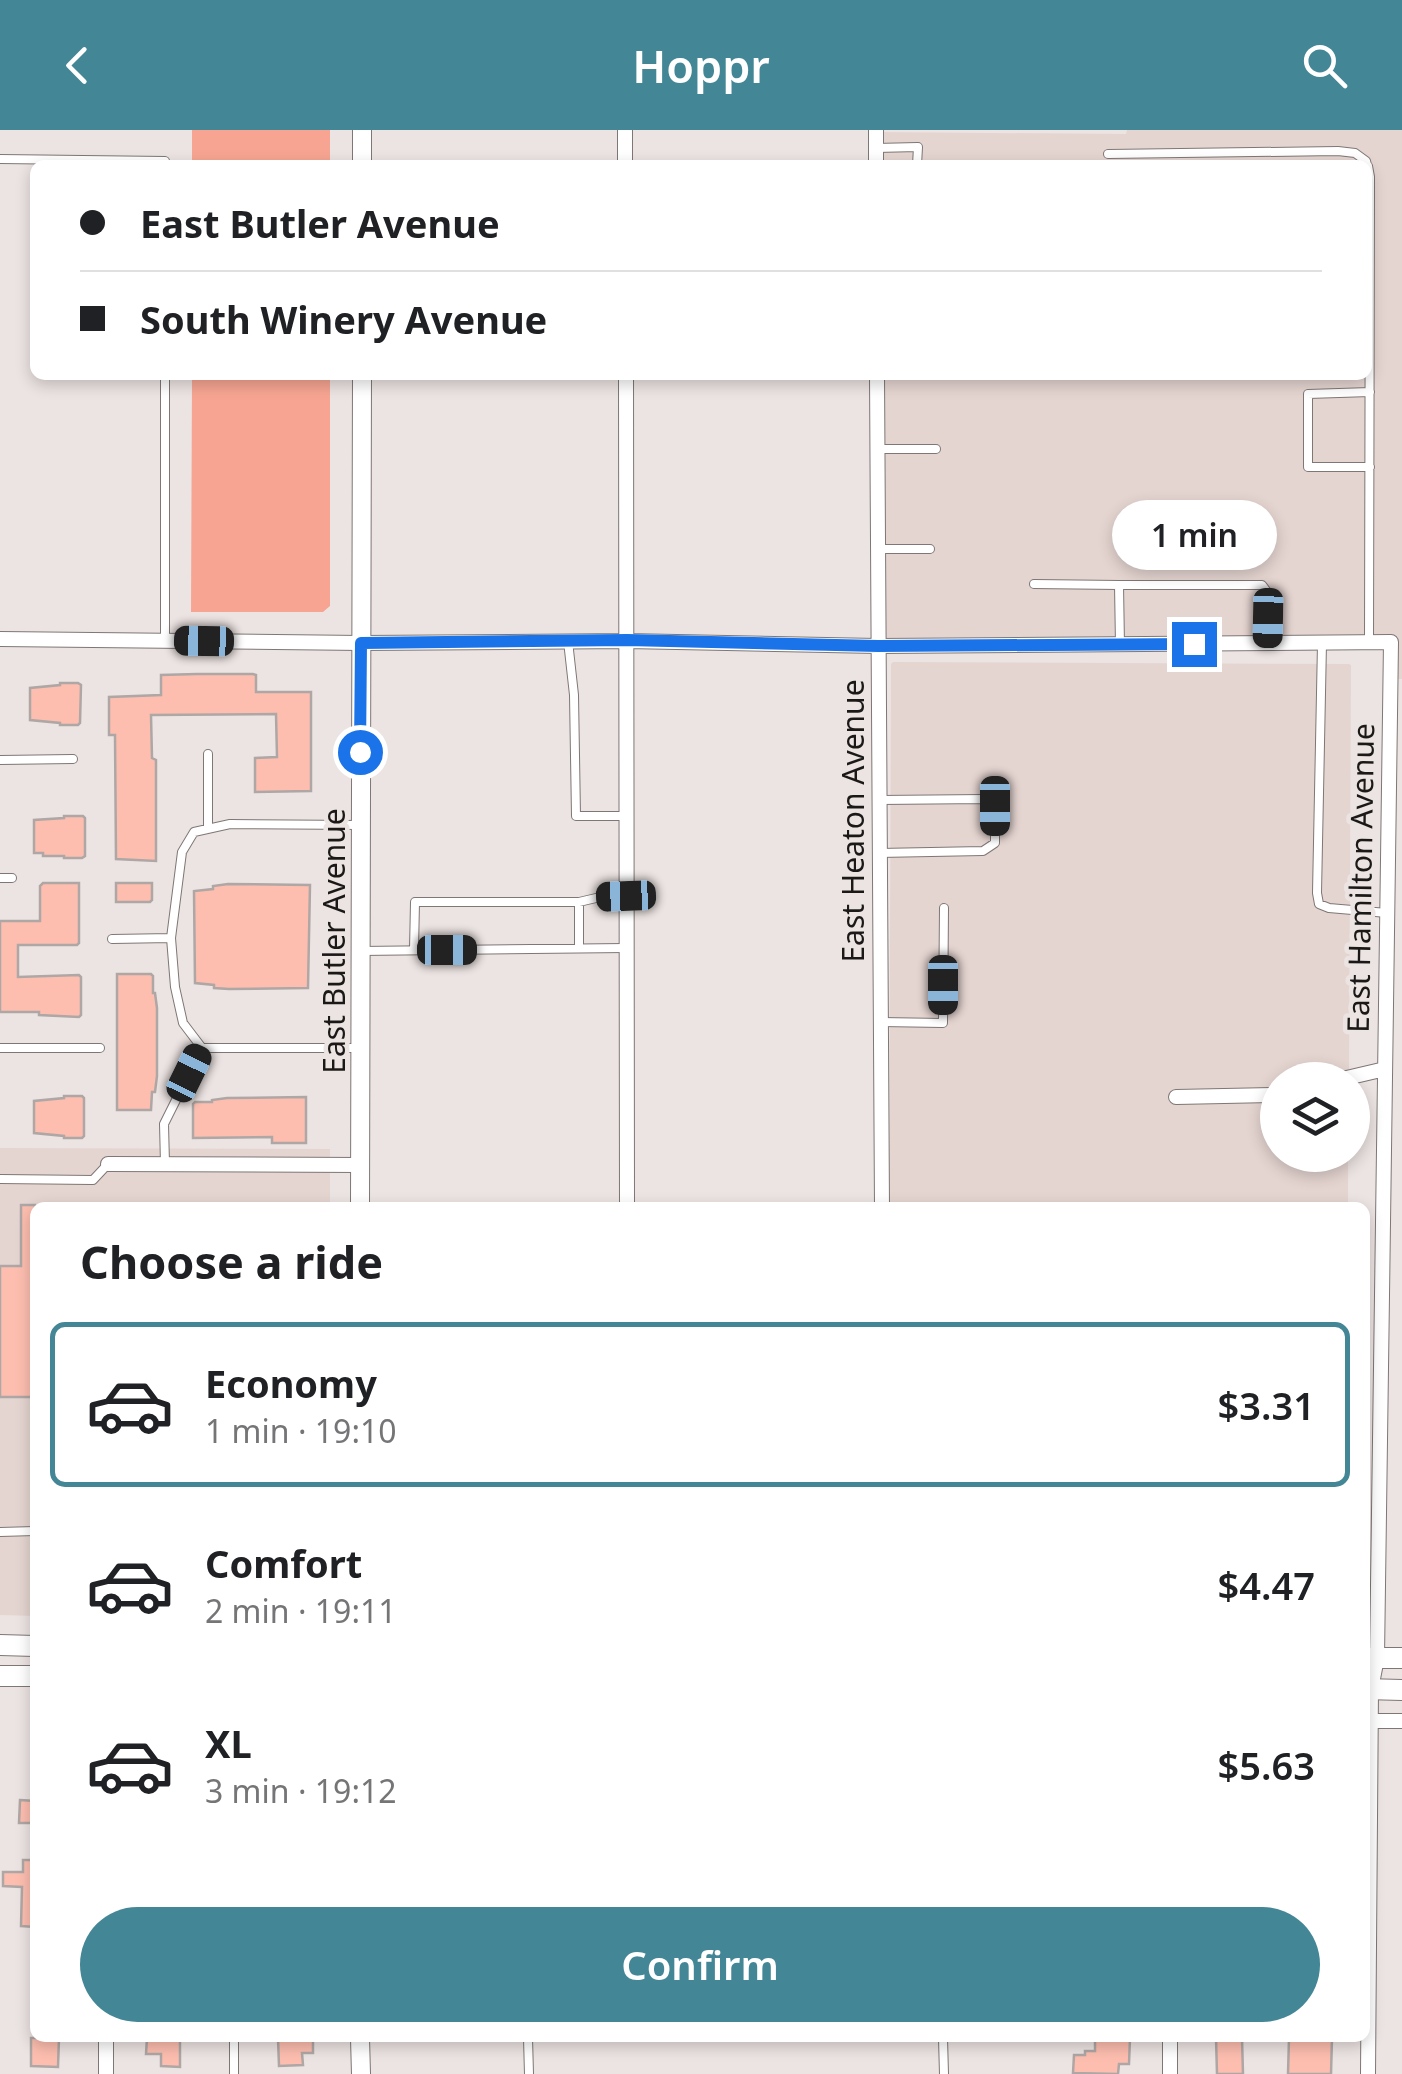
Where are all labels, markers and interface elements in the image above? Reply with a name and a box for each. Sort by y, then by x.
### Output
text: Hoppr [632,35,770,96]
icon: back [50,38,105,93]
icon: search [1297,38,1352,93]
text: East Butler Avenue [140,197,500,249]
text: South Winery Avenue [140,293,547,345]
callout: 1 min [1112,499,1276,569]
text: 1 min [1151,513,1238,556]
car [1252,588,1284,648]
route end [1172,622,1217,667]
car [174,625,234,657]
street label: East Heaton Avenue [832,679,873,963]
street label: East Hamilton Avenue [1337,723,1383,1033]
route start [338,730,383,775]
car [980,776,1010,836]
street label: East Butler Avenue [313,808,354,1074]
car [595,880,657,912]
car [417,935,477,965]
car [928,955,958,1015]
car [162,1039,216,1107]
map controls [1260,1062,1370,1172]
button: layers [1260,1062,1370,1172]
text: Choose a ride [80,1231,383,1292]
text: Economy [205,1357,377,1409]
icon: car [85,1360,175,1450]
text: $3.31 [1218,1379,1315,1431]
text: 1 min · 19:10 [205,1409,397,1452]
text: Comfort [205,1537,362,1589]
icon: car [85,1540,175,1630]
text: $4.47 [1218,1559,1315,1611]
text: 2 min · 19:11 [205,1589,397,1632]
text: XL [205,1717,252,1769]
icon: car [85,1720,175,1810]
text: $5.63 [1218,1739,1315,1791]
text: 3 min · 19:12 [205,1769,397,1812]
button: Confirm [80,1907,1320,2022]

